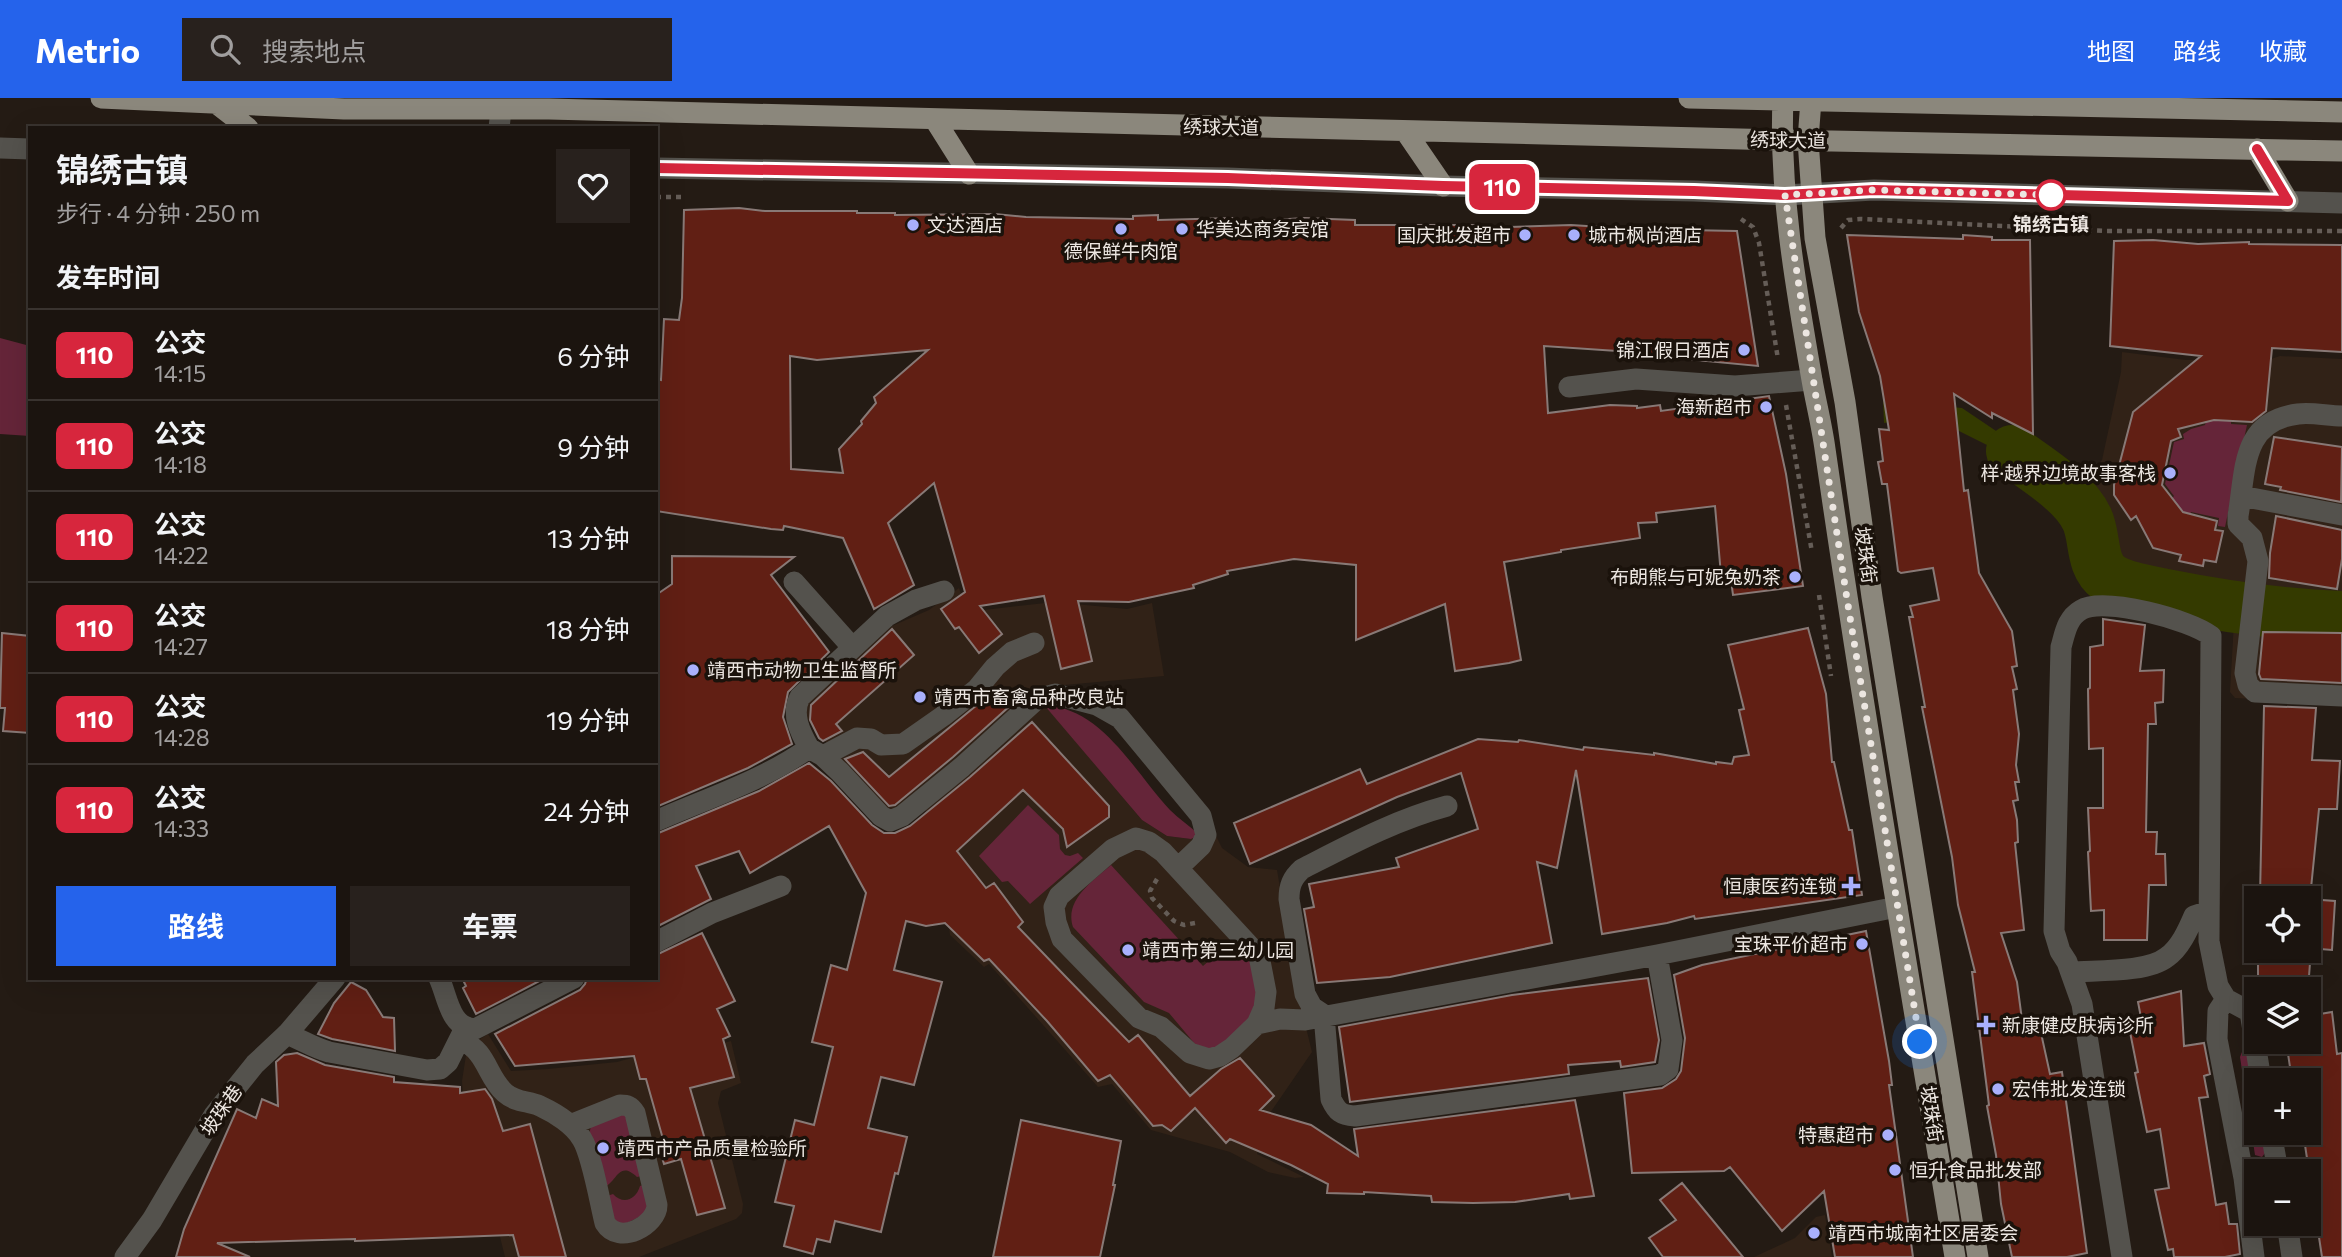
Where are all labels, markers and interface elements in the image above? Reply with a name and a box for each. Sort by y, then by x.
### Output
search box [182,18,672,81]
text: Metrio [35,29,140,70]
icon: search [206,30,244,68]
text: 搜索地点 [262,35,366,66]
text: 地图 [2087,36,2135,65]
text: 路线 [2173,36,2221,65]
text: 收藏 [2259,36,2307,65]
street label: 绣球大道 [1183,114,1259,139]
street label: 绣球大道 [1750,127,1826,152]
text: 锦绣古镇 [56,148,188,189]
button: heart [556,149,630,223]
line badge: 110 [1462,164,1542,210]
text: 110 [1483,172,1521,201]
marker: 锦绣古镇 [2036,180,2066,210]
text: 步行 · 4 分钟 · 250 m [56,199,260,227]
place label: 锦绣古镇 [2013,212,2089,235]
place label: 文达酒店 [927,213,1003,236]
marker: 文达酒店 [905,217,921,233]
place label: 华美达商务宾馆 [1196,217,1329,240]
marker: 德保鲜牛肉馆 [1113,221,1129,237]
marker: 华美达商务宾馆 [1174,221,1190,237]
place label: 国庆批发超市 [1397,223,1511,246]
place label: 城市枫尚酒店 [1588,223,1702,246]
marker: 国庆批发超市 [1517,227,1533,243]
marker: 城市枫尚酒店 [1566,227,1582,243]
place label: 德保鲜牛肉馆 [1064,239,1178,262]
text: 发车时间 [56,261,160,292]
text: 公交 [154,326,206,357]
place label: 锦江假日酒店 [1616,338,1730,361]
text: 110 [76,340,113,369]
text: 6 分钟 [557,340,630,371]
marker: 锦江假日酒店 [1736,342,1752,358]
text: 14:15 [154,359,206,387]
place label: 海新超市 [1676,395,1752,418]
marker: 海新超市 [1758,399,1774,415]
text: 公交 [154,417,206,448]
text: 110 [76,431,113,460]
text: 9 分钟 [557,431,630,462]
text: 14:18 [154,450,207,478]
place label: 样·越界边境故事客栈 [1981,461,2156,484]
marker: 样·越界边境故事客栈 [2162,465,2178,481]
text: 公交 [154,508,206,539]
text: 110 [76,522,113,551]
text: 13 分钟 [547,522,630,553]
street label: 坡珠街 [1851,525,1882,585]
text: 14:22 [154,541,209,569]
place label: 布朗熊与可妮兔奶茶 [1610,565,1781,588]
marker: 布朗熊与可妮兔奶茶 [1787,569,1803,585]
text: 公交 [154,599,206,630]
text: 110 [76,613,113,642]
text: 18 分钟 [546,613,630,644]
text: 14:27 [154,632,208,660]
place label: 靖西市动物卫生监督所 [707,658,897,681]
marker: 靖西市动物卫生监督所 [685,662,701,678]
place label: 靖西市畜禽品种改良站 [934,685,1124,708]
marker: 靖西市畜禽品种改良站 [912,689,928,705]
text: 公交 [154,690,206,721]
text: 110 [76,704,113,733]
text: 19 分钟 [546,704,630,735]
text: 14:28 [154,723,210,751]
text: 公交 [154,781,206,812]
text: 110 [76,795,113,824]
text: 24 分钟 [543,795,630,826]
text: 14:33 [154,814,209,842]
place label: 恒康医药连锁 [1723,874,1837,897]
marker: 恒康医药连锁 [1843,878,1859,894]
button: 路线 [56,886,336,966]
button: 车票 [350,886,630,966]
map controls [2244,886,2321,1236]
button: locate [2244,886,2321,963]
place label: 宝珠平价超市 [1734,932,1848,955]
marker: 宝珠平价超市 [1854,936,1870,952]
place label: 靖西市第三幼儿园 [1142,938,1294,961]
marker: 靖西市第三幼儿园 [1120,942,1136,958]
button: layers [2244,977,2321,1054]
place label: 新康健皮肤病诊所 [2002,1013,2154,1036]
marker: 新康健皮肤病诊所 [1976,1015,1996,1035]
your location [1902,1024,1937,1059]
button: + [2244,1068,2321,1145]
place label: 宏伟批发连锁 [2012,1077,2126,1100]
street label: 坡珠巷 [195,1080,246,1140]
marker: 宏伟批发连锁 [1990,1081,2006,1097]
street label: 坡珠街 [1917,1084,1948,1144]
place label: 特惠超市 [1798,1123,1874,1146]
marker: 特惠超市 [1880,1127,1896,1143]
place label: 靖西市产品质量检验所 [617,1136,807,1159]
marker: 靖西市产品质量检验所 [595,1140,611,1156]
place label: 恒升食品批发部 [1909,1158,2042,1181]
button: − [2244,1159,2321,1236]
marker: 恒升食品批发部 [1887,1162,1903,1178]
place label: 靖西市城南社区居委会 [1828,1221,2018,1244]
marker: 靖西市城南社区居委会 [1806,1225,1822,1241]

